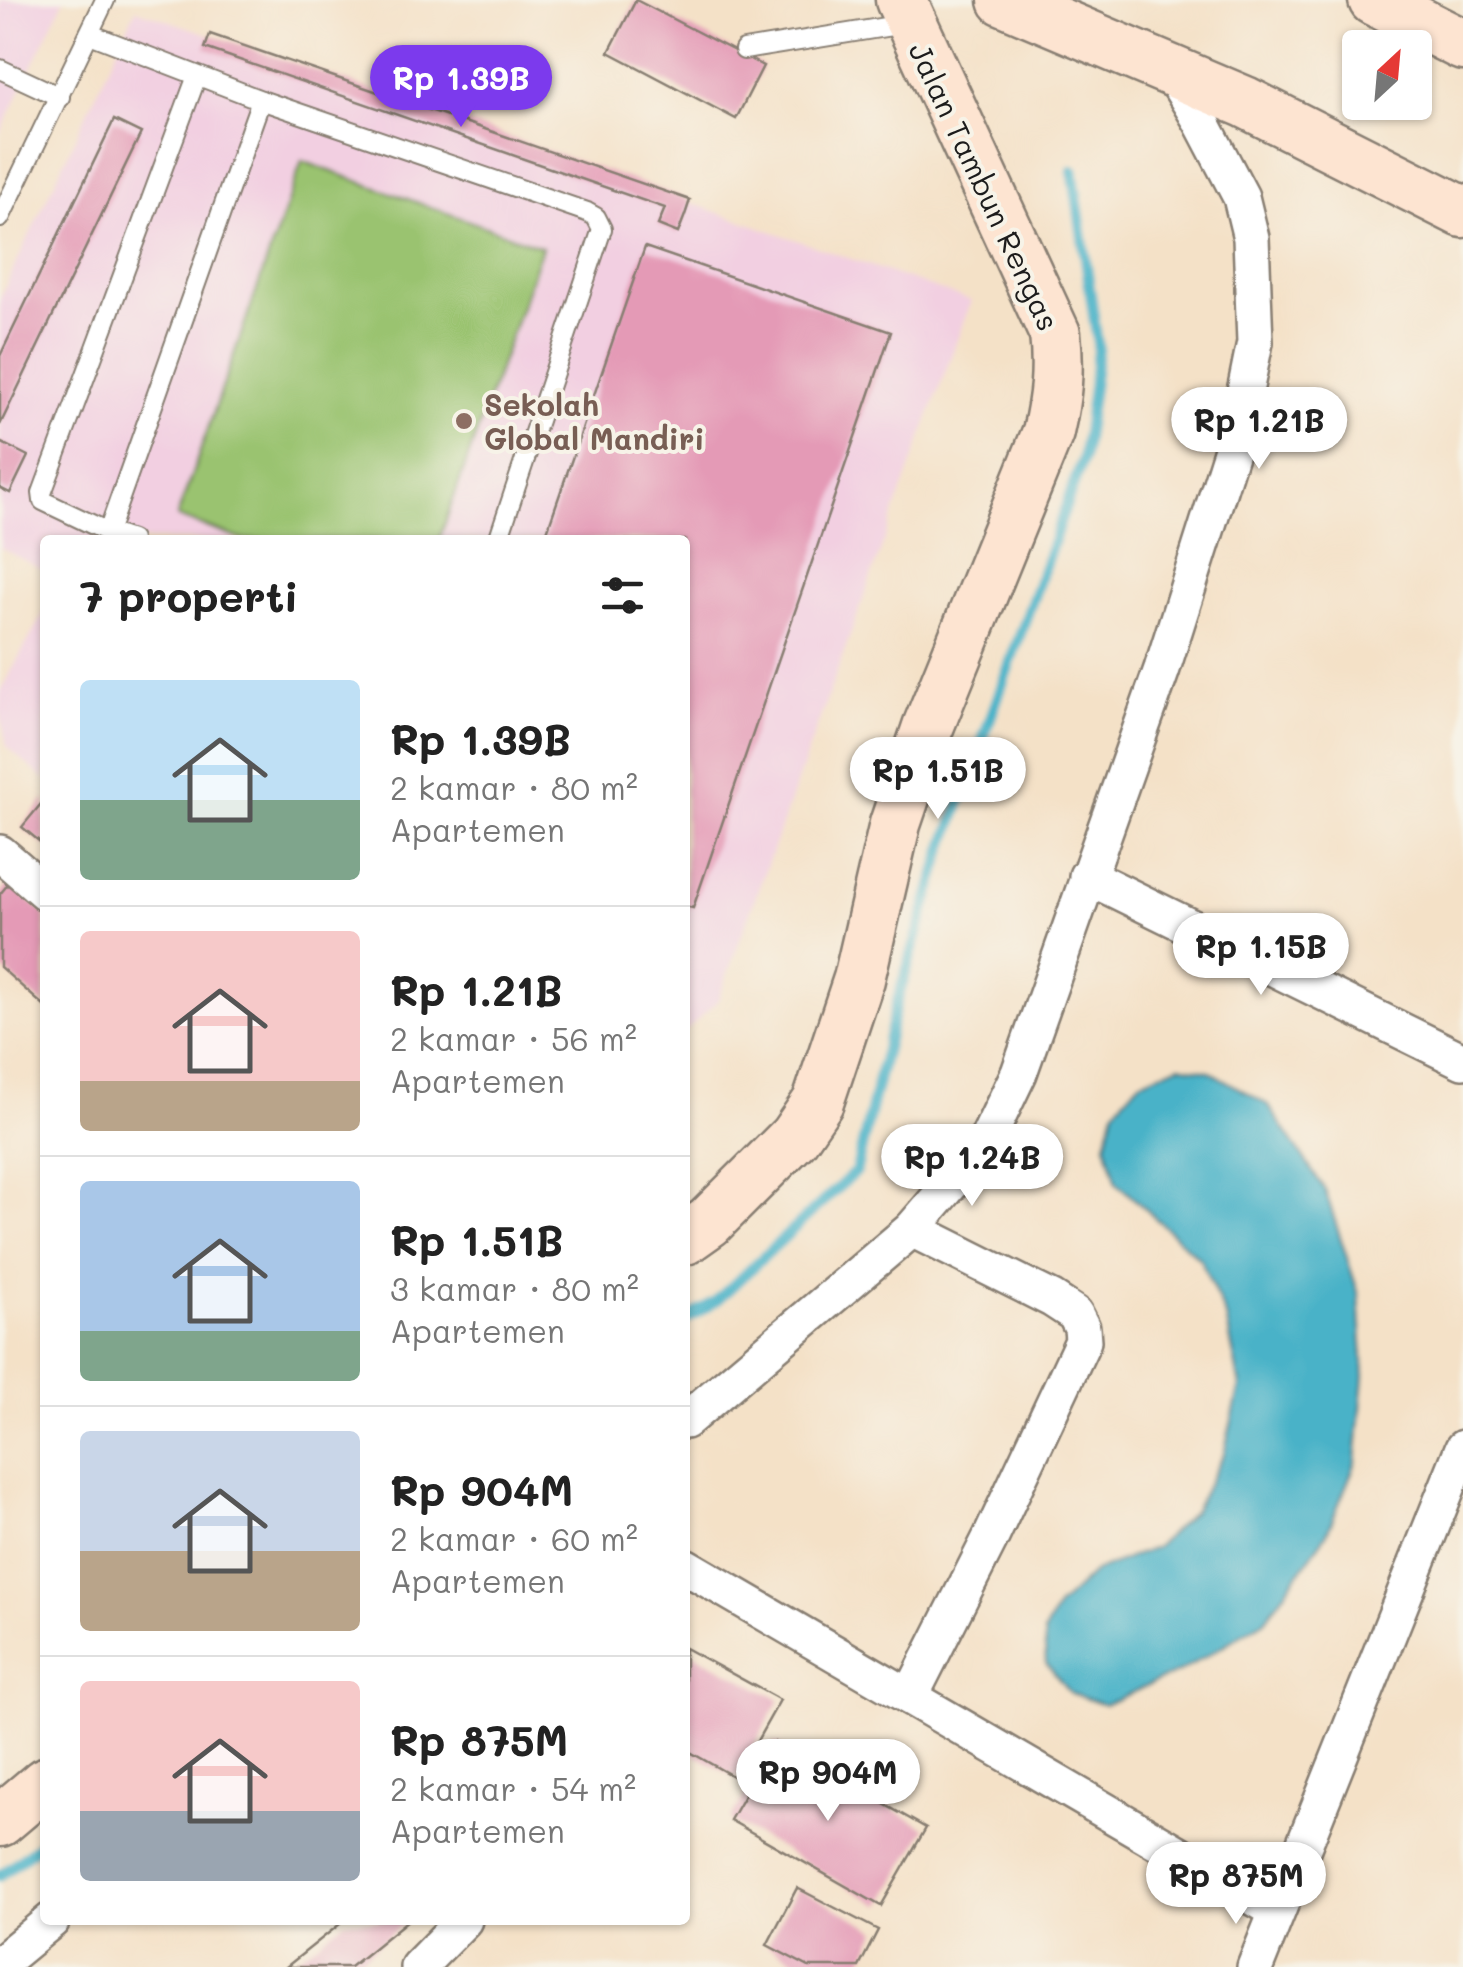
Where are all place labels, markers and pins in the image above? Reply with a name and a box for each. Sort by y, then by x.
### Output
pin: Rp 1.39B [358,45,564,130]
place label: Sekolah Global Mandiri [484,384,705,458]
pin: Rp 1.21B [1156,387,1362,472]
marker: Sekolah Global Mandiri [453,410,475,432]
pin: Rp 1.51B [835,737,1041,822]
pin: Rp 1.15B [1158,913,1364,998]
pin: Rp 1.24B [869,1124,1075,1209]
pin: Rp 904M [736,1739,920,1824]
pin: Rp 875M [1144,1842,1328,1927]

